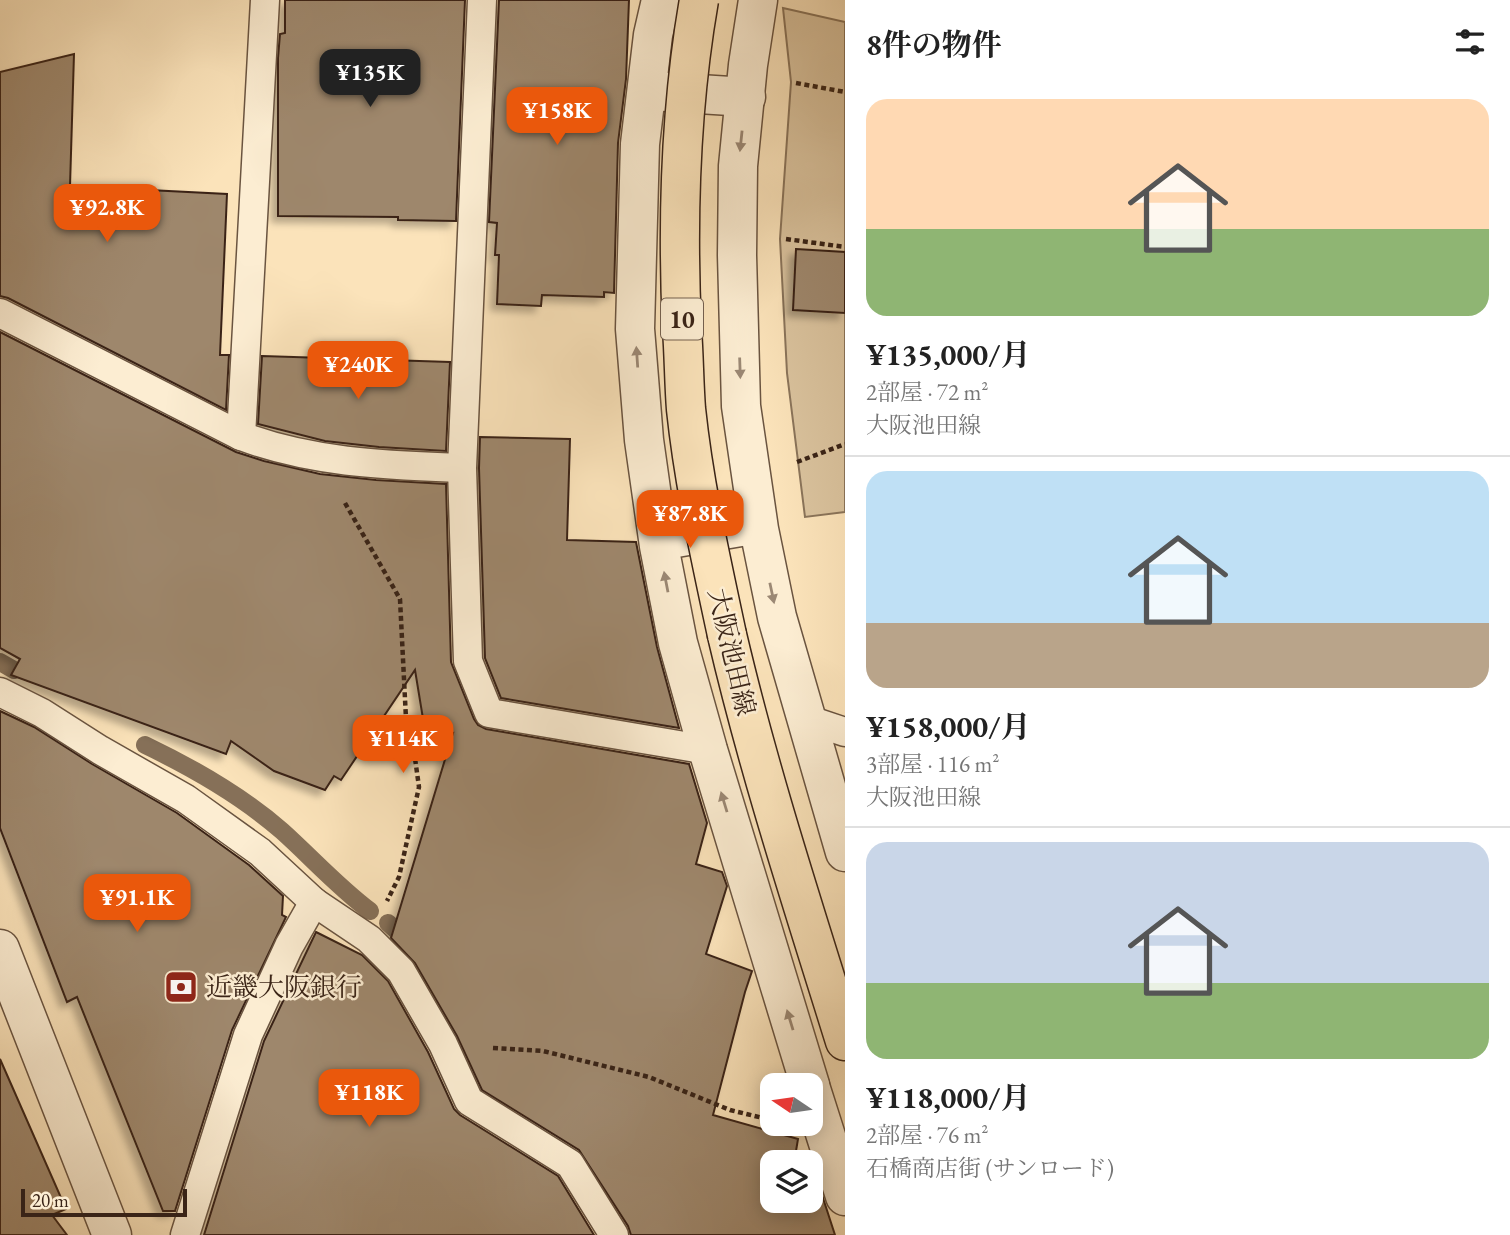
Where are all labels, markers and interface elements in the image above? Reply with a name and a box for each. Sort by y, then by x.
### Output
icon: filters [1451,23,1489,61]
text: 8件の物件 [866,25,1002,64]
pin: ¥135K [321,50,419,109]
text: ¥135K [335,57,405,87]
pin: ¥158K [508,88,606,147]
text: ¥158K [522,95,592,125]
one-way arrow [735,130,746,152]
icon: home [1115,145,1241,271]
pin: ¥92.8K [50,184,164,244]
text: ¥92.8K [70,192,144,222]
road number: 10 [661,298,703,340]
text: ¥135,000/月 [866,335,1030,374]
pin: ¥240K [309,342,407,401]
one-way arrow [631,345,642,367]
text: ¥240K [323,349,393,379]
one-way arrow [734,357,745,379]
text: 2部屋 · 72 m² [866,377,988,407]
text: 大阪池田線 [866,410,981,440]
pin: ¥87.8K [633,490,747,550]
text: ¥87.8K [653,498,727,528]
icon: home [1115,517,1241,643]
one-way arrow [661,571,672,593]
one-way arrow [767,582,778,604]
street label: 大阪池田線 [701,585,763,719]
text: ¥158,000/月 [866,707,1030,746]
pin: ¥114K [354,716,452,775]
text: ¥114K [368,723,438,753]
text: 3部屋 · 116 m² [866,749,999,779]
text: 大阪池田線 [866,782,981,812]
one-way arrow [718,791,728,812]
pin: ¥91.1K [80,874,194,934]
text: ¥91.1K [100,882,174,912]
icon: home [1115,888,1241,1014]
bank icon: 近畿大阪銀行 [162,968,200,1006]
place label: 近畿大阪銀行 [206,970,362,1004]
one-way arrow [784,1009,795,1030]
pin: ¥118K [320,1070,418,1129]
north arrow [760,1073,822,1136]
map controls [760,1073,823,1213]
text: ¥118K [334,1077,404,1107]
text: ¥118,000/月 [866,1078,1030,1117]
text: 2部屋 · 76 m² [866,1120,988,1150]
button: layers [760,1150,823,1213]
text: 石橋商店街 (サンロード) [866,1153,1114,1183]
scale bar [21,1186,187,1218]
text: 20 m [32,1188,69,1213]

